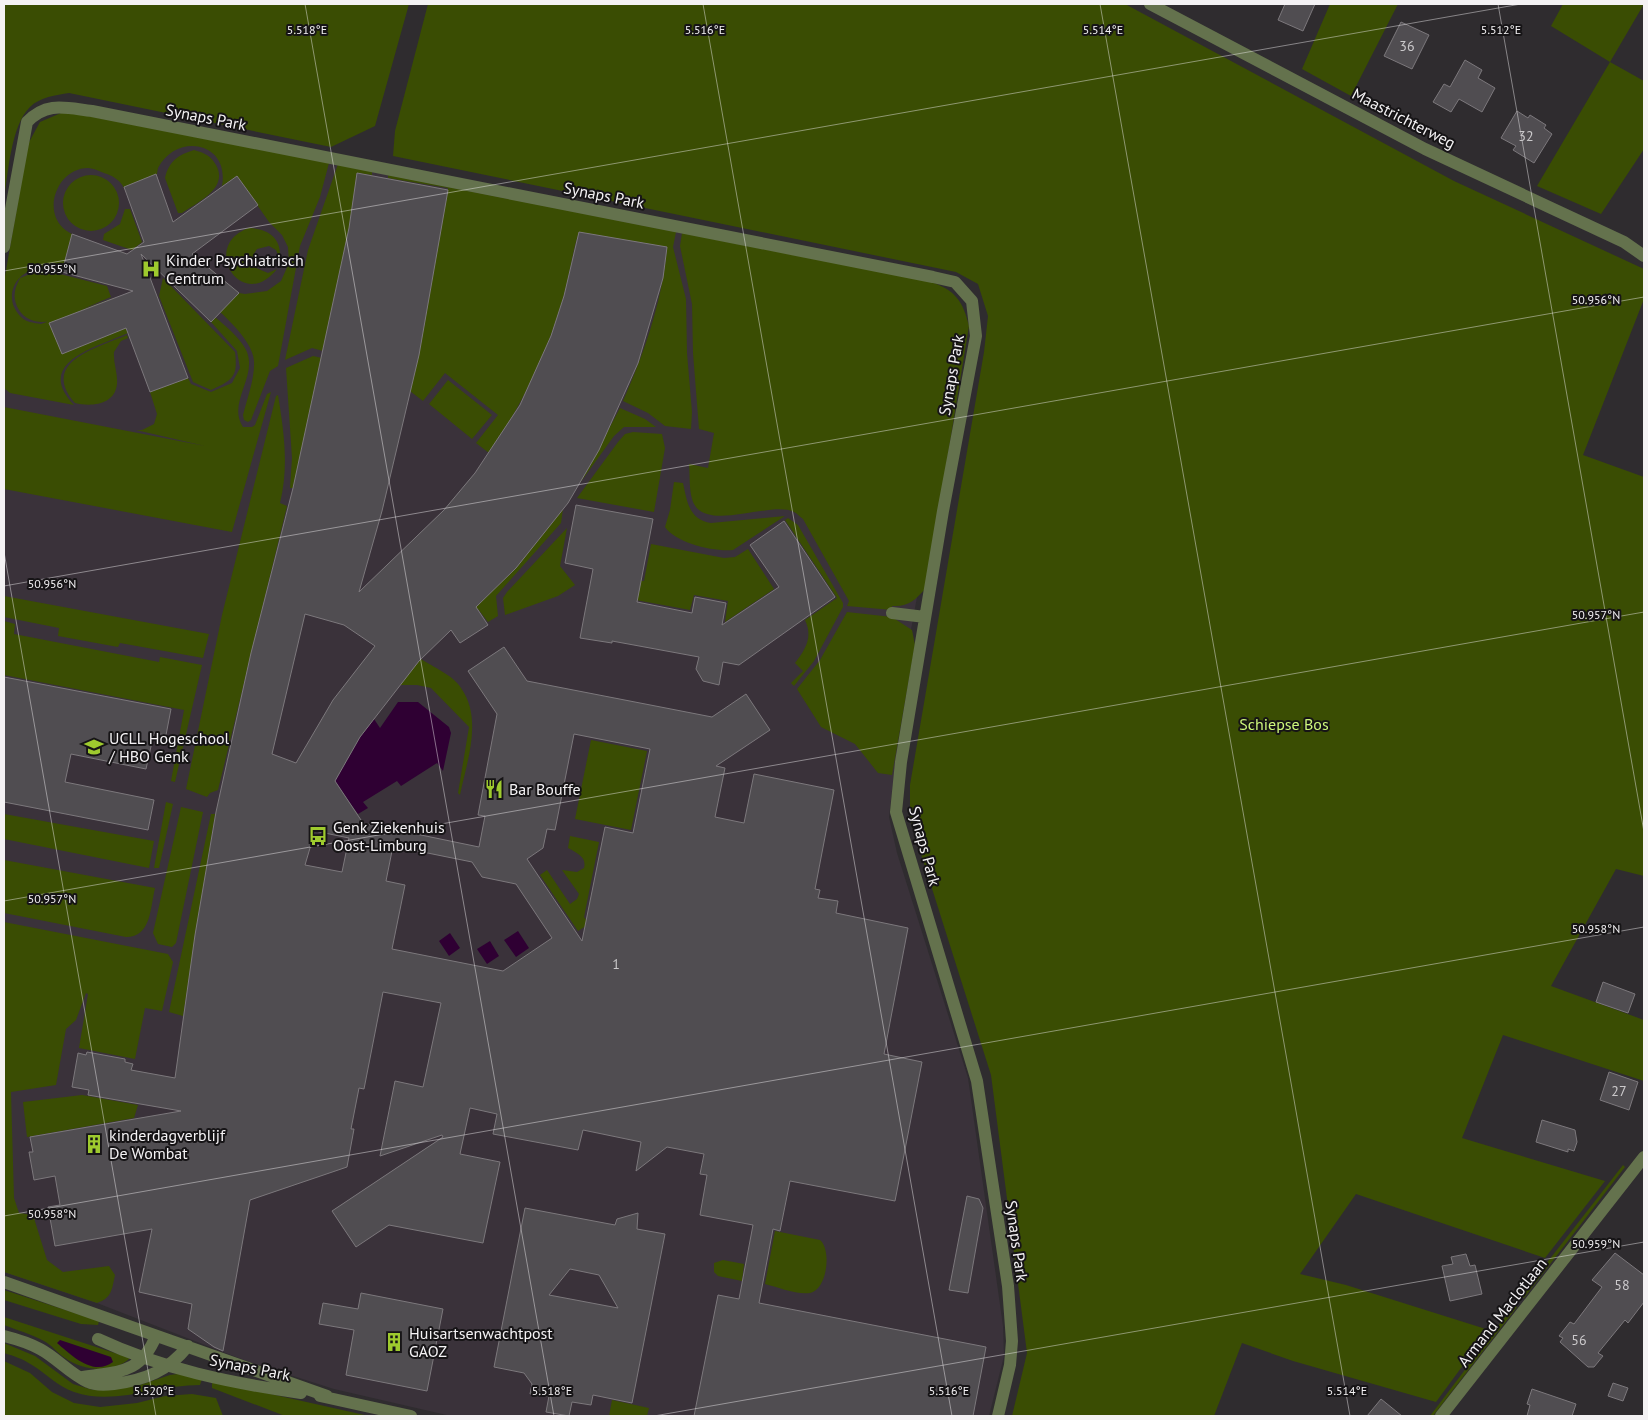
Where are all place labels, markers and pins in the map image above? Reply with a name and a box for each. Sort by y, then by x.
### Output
place label: Kinder Psychiatrisch Centrum [166,250,304,288]
hospital icon: Kinder Psychiatrisch Centrum [140,258,162,280]
place label: UCLL Hogeschool / HBO Genk [108,728,230,766]
school or university icon: UCLL Hogeschool / HBO Genk [83,736,105,758]
restaurant icon: Bar Bouffe [483,778,505,800]
place label: Bar Bouffe [509,779,581,799]
place label: Genk Ziekenhuis Oost-Limburg [333,817,445,855]
bus stop icon: Genk Ziekenhuis Oost-Limburg [307,825,329,847]
place label: kinderdagverblijf De Wombat [109,1125,226,1163]
building icon: kinderdagverblijf De Wombat [83,1133,105,1155]
place label: Huisartsenwachtpost GAOZ [409,1323,553,1361]
building icon: Huisartsenwachtpost GAOZ [383,1331,405,1353]

